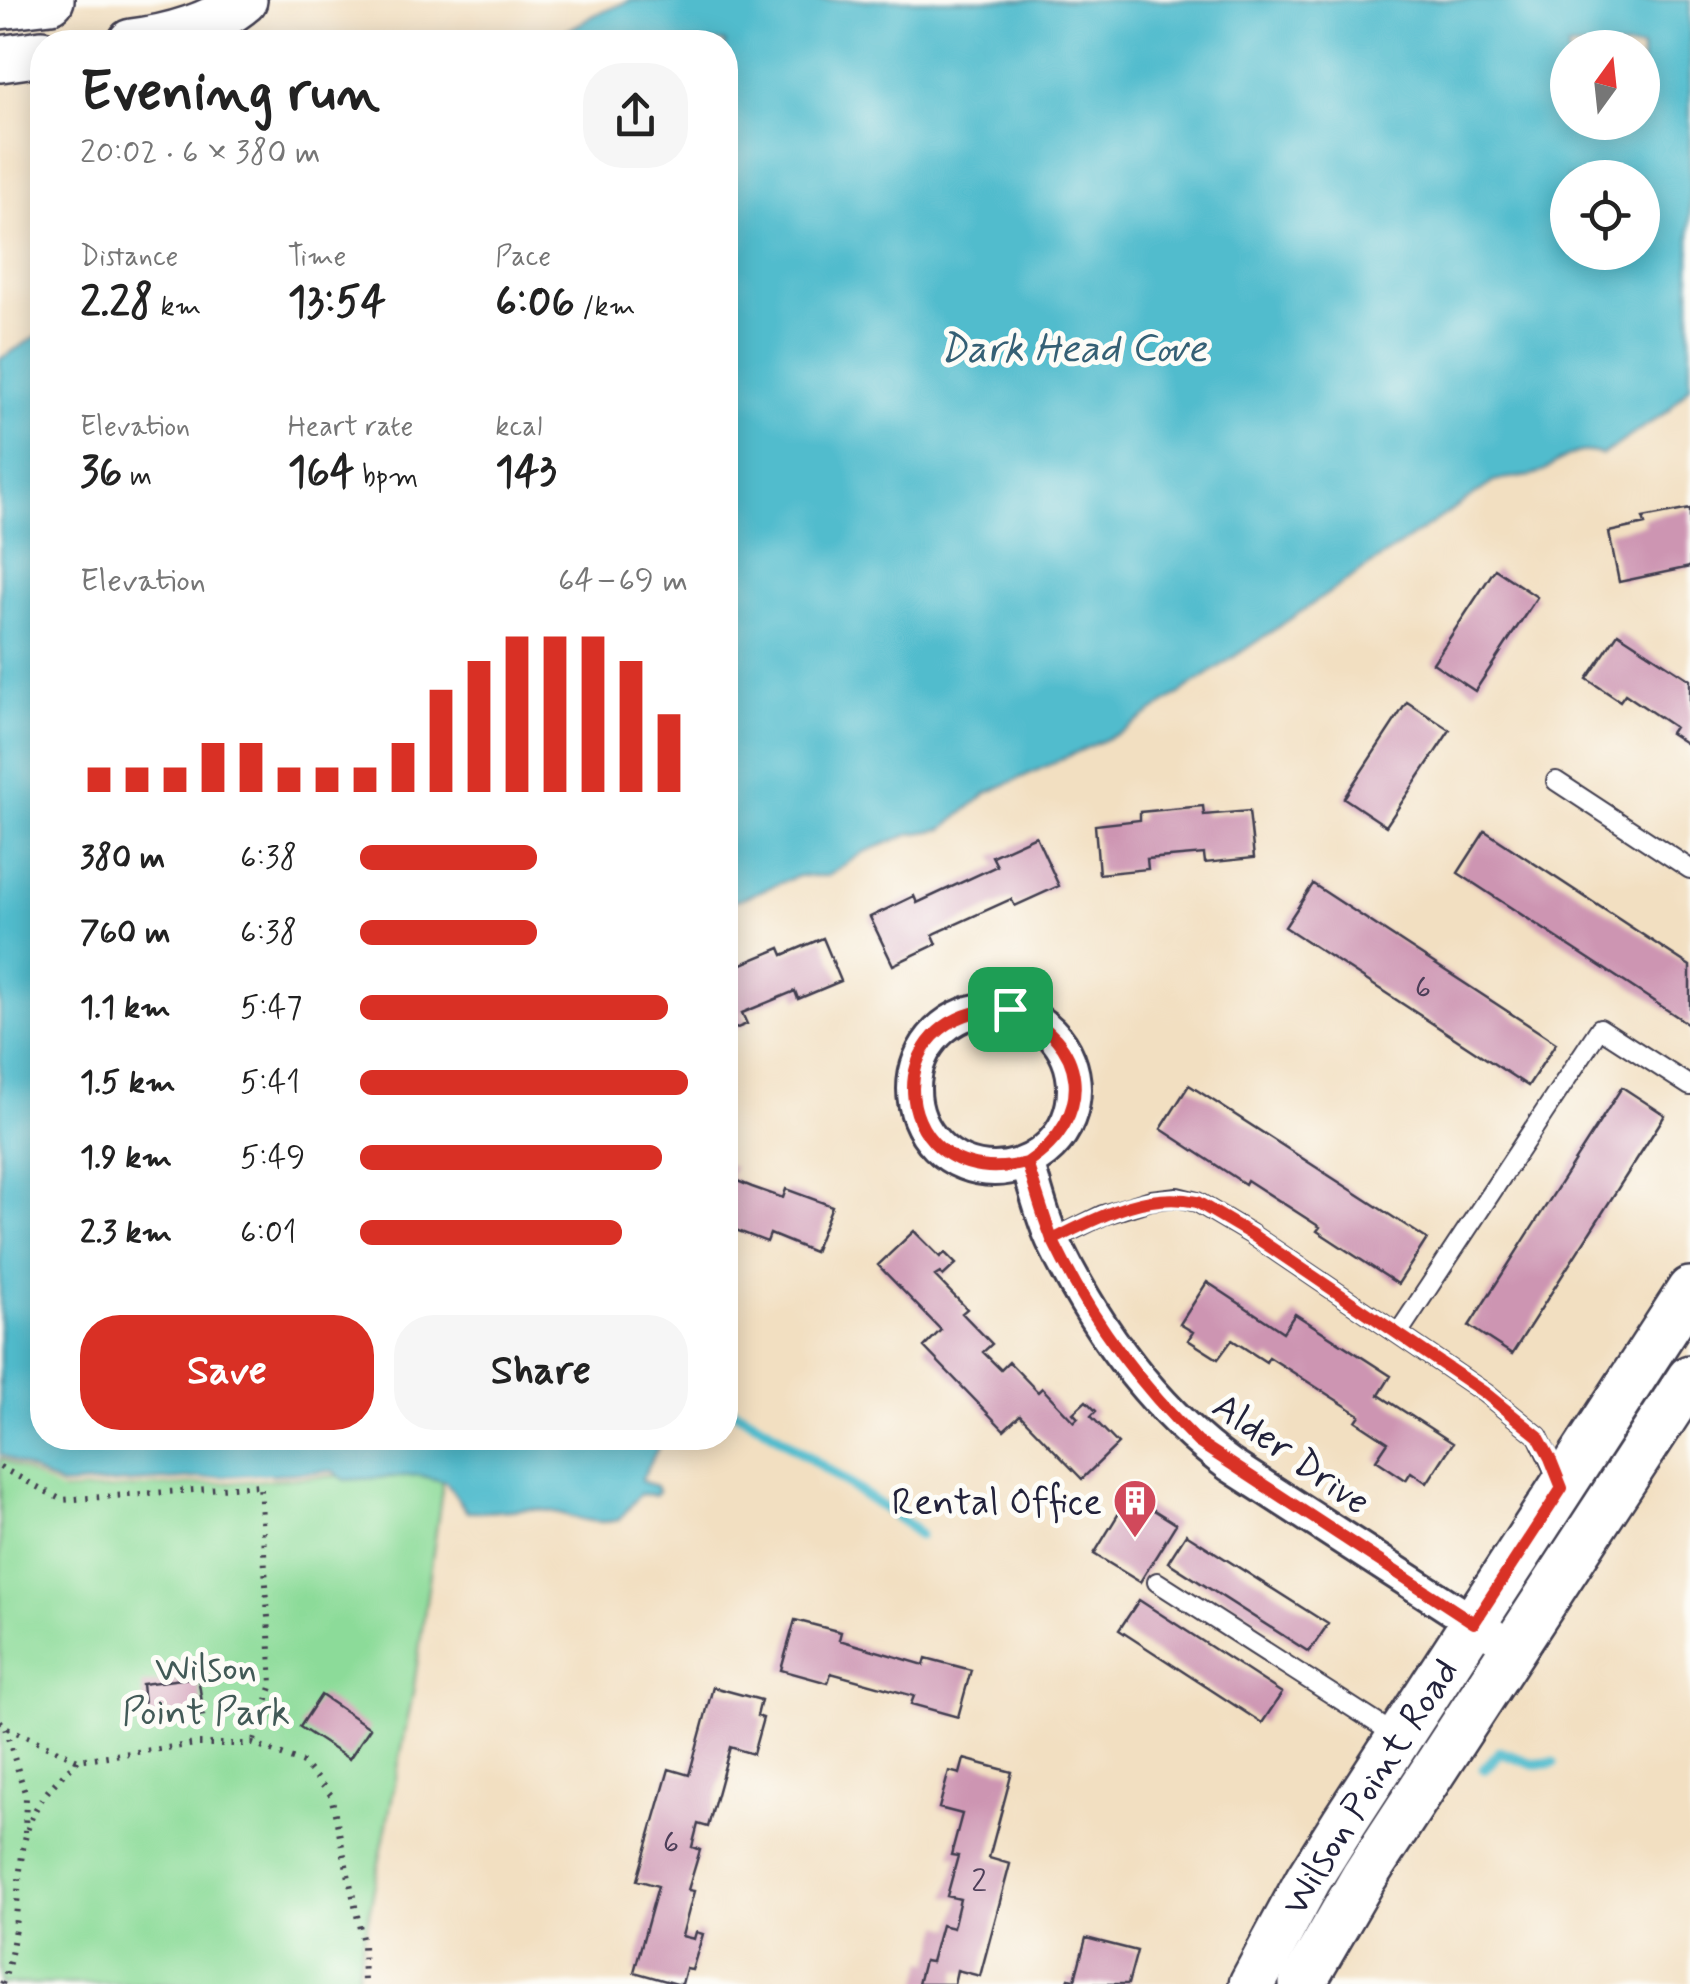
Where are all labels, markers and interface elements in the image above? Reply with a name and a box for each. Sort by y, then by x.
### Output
north arrow [1550,30,1660,140]
map controls [1550,30,1660,270]
text: Evening run [80,58,380,130]
button: share [583,63,688,168]
text: 20:02 · 6 × 380 m [80,132,321,174]
button: locate [1550,160,1660,270]
text: Distance [80,239,178,276]
text: Time [288,239,346,276]
text: Pace [495,239,551,276]
text: 2.28 [80,276,153,331]
text: 13:54 [288,276,386,331]
text: 6:06 [495,276,575,331]
text: km [153,289,201,326]
text: /km [575,289,635,326]
water label: Dark Head Cove [939,324,1208,376]
text: Elevation [80,409,190,446]
text: Heart rate [288,409,413,446]
text: kcal [495,409,542,446]
text: 36 [80,446,122,501]
text: 164 [288,446,354,501]
text: 143 [495,446,557,501]
text: m [122,459,152,496]
text: bpm [354,459,418,496]
text: Elevation [80,560,206,602]
text: 64–69 m [558,560,688,602]
text: 380 m [80,837,165,879]
text: 6:38 [240,837,297,879]
text: 760 m [80,912,170,954]
text: 6:38 [240,912,297,954]
pin [968,967,1053,1052]
house number: 6 [1415,967,1431,1009]
icon: arrive [983,982,1038,1037]
text: 1.1 km [80,987,171,1029]
text: 5:47 [240,987,302,1029]
text: 1.5 km [80,1062,176,1104]
text: 5:41 [240,1062,300,1104]
text: 1.9 km [80,1137,172,1179]
text: 5:49 [240,1137,305,1179]
text: 2.3 km [80,1212,172,1254]
text: 6:01 [240,1212,297,1254]
button: Save [80,1315,374,1430]
button: Share [394,1315,688,1430]
street label: Alder Drive [1202,1383,1379,1527]
building icon: Rental Office [1112,1478,1158,1539]
place label: Rental Office [892,1479,1102,1528]
park label: Wilson Point Park [122,1645,290,1738]
street label: Wilson Point Road [1272,1650,1471,1924]
house number: 6 [663,1822,679,1864]
house number: 2 [971,1861,987,1903]

